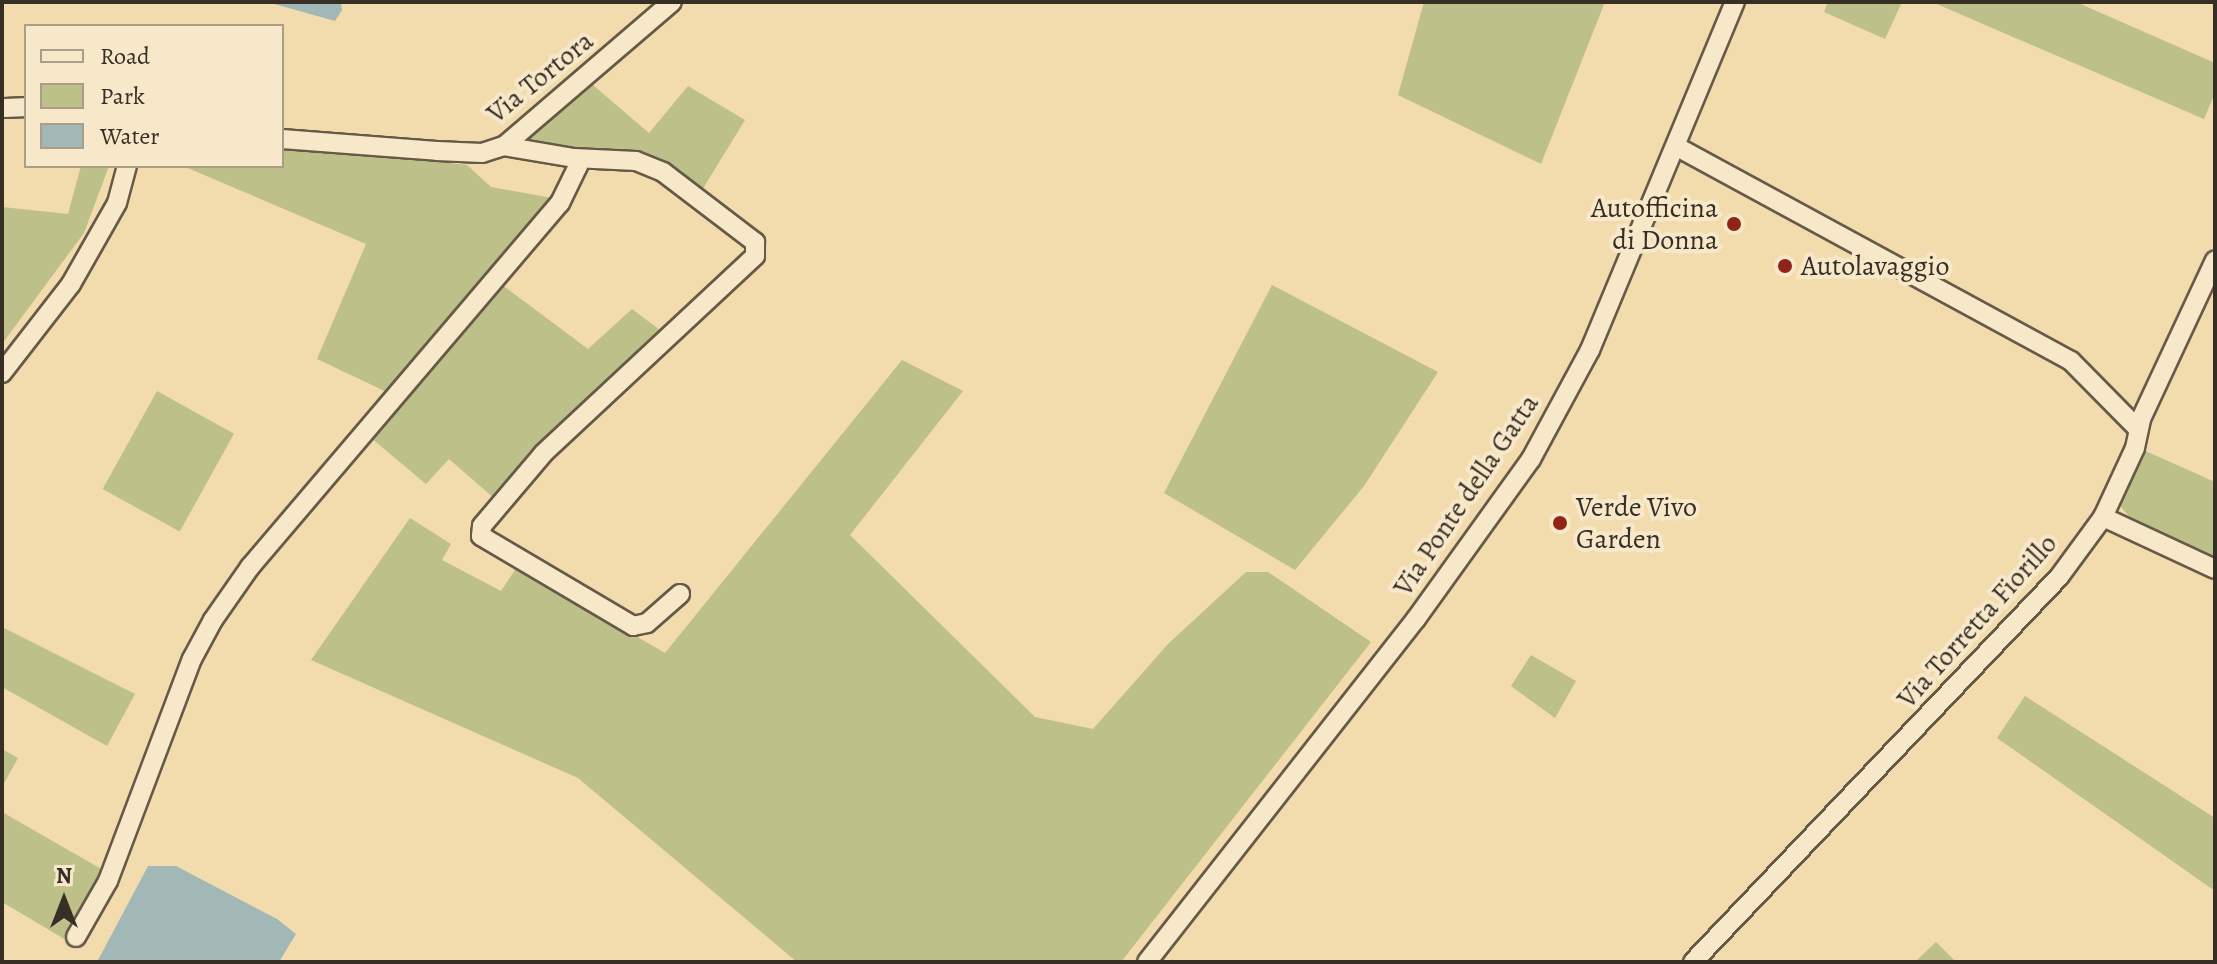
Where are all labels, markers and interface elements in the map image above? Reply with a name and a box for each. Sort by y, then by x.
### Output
legend [24,24,284,168]
street label: Via Tortora [480,24,600,130]
text: Road [100,40,150,72]
text: Park [100,80,145,112]
text: Water [100,120,160,152]
place label: Autofficina di Donna [1591,191,1718,257]
marker: Autofficina di Donna [1725,215,1743,233]
place label: Autolavaggio [1801,249,1949,283]
marker: Autolavaggio [1776,257,1794,275]
street label: Via Ponte della Gatta [1386,388,1546,602]
place label: Verde Vivo Garden [1576,490,1697,556]
marker: Verde Vivo Garden [1551,514,1569,532]
street label: Via Torretta Fiorillo [1890,527,2064,715]
north arrow [24,860,104,940]
text: N [56,861,72,891]

